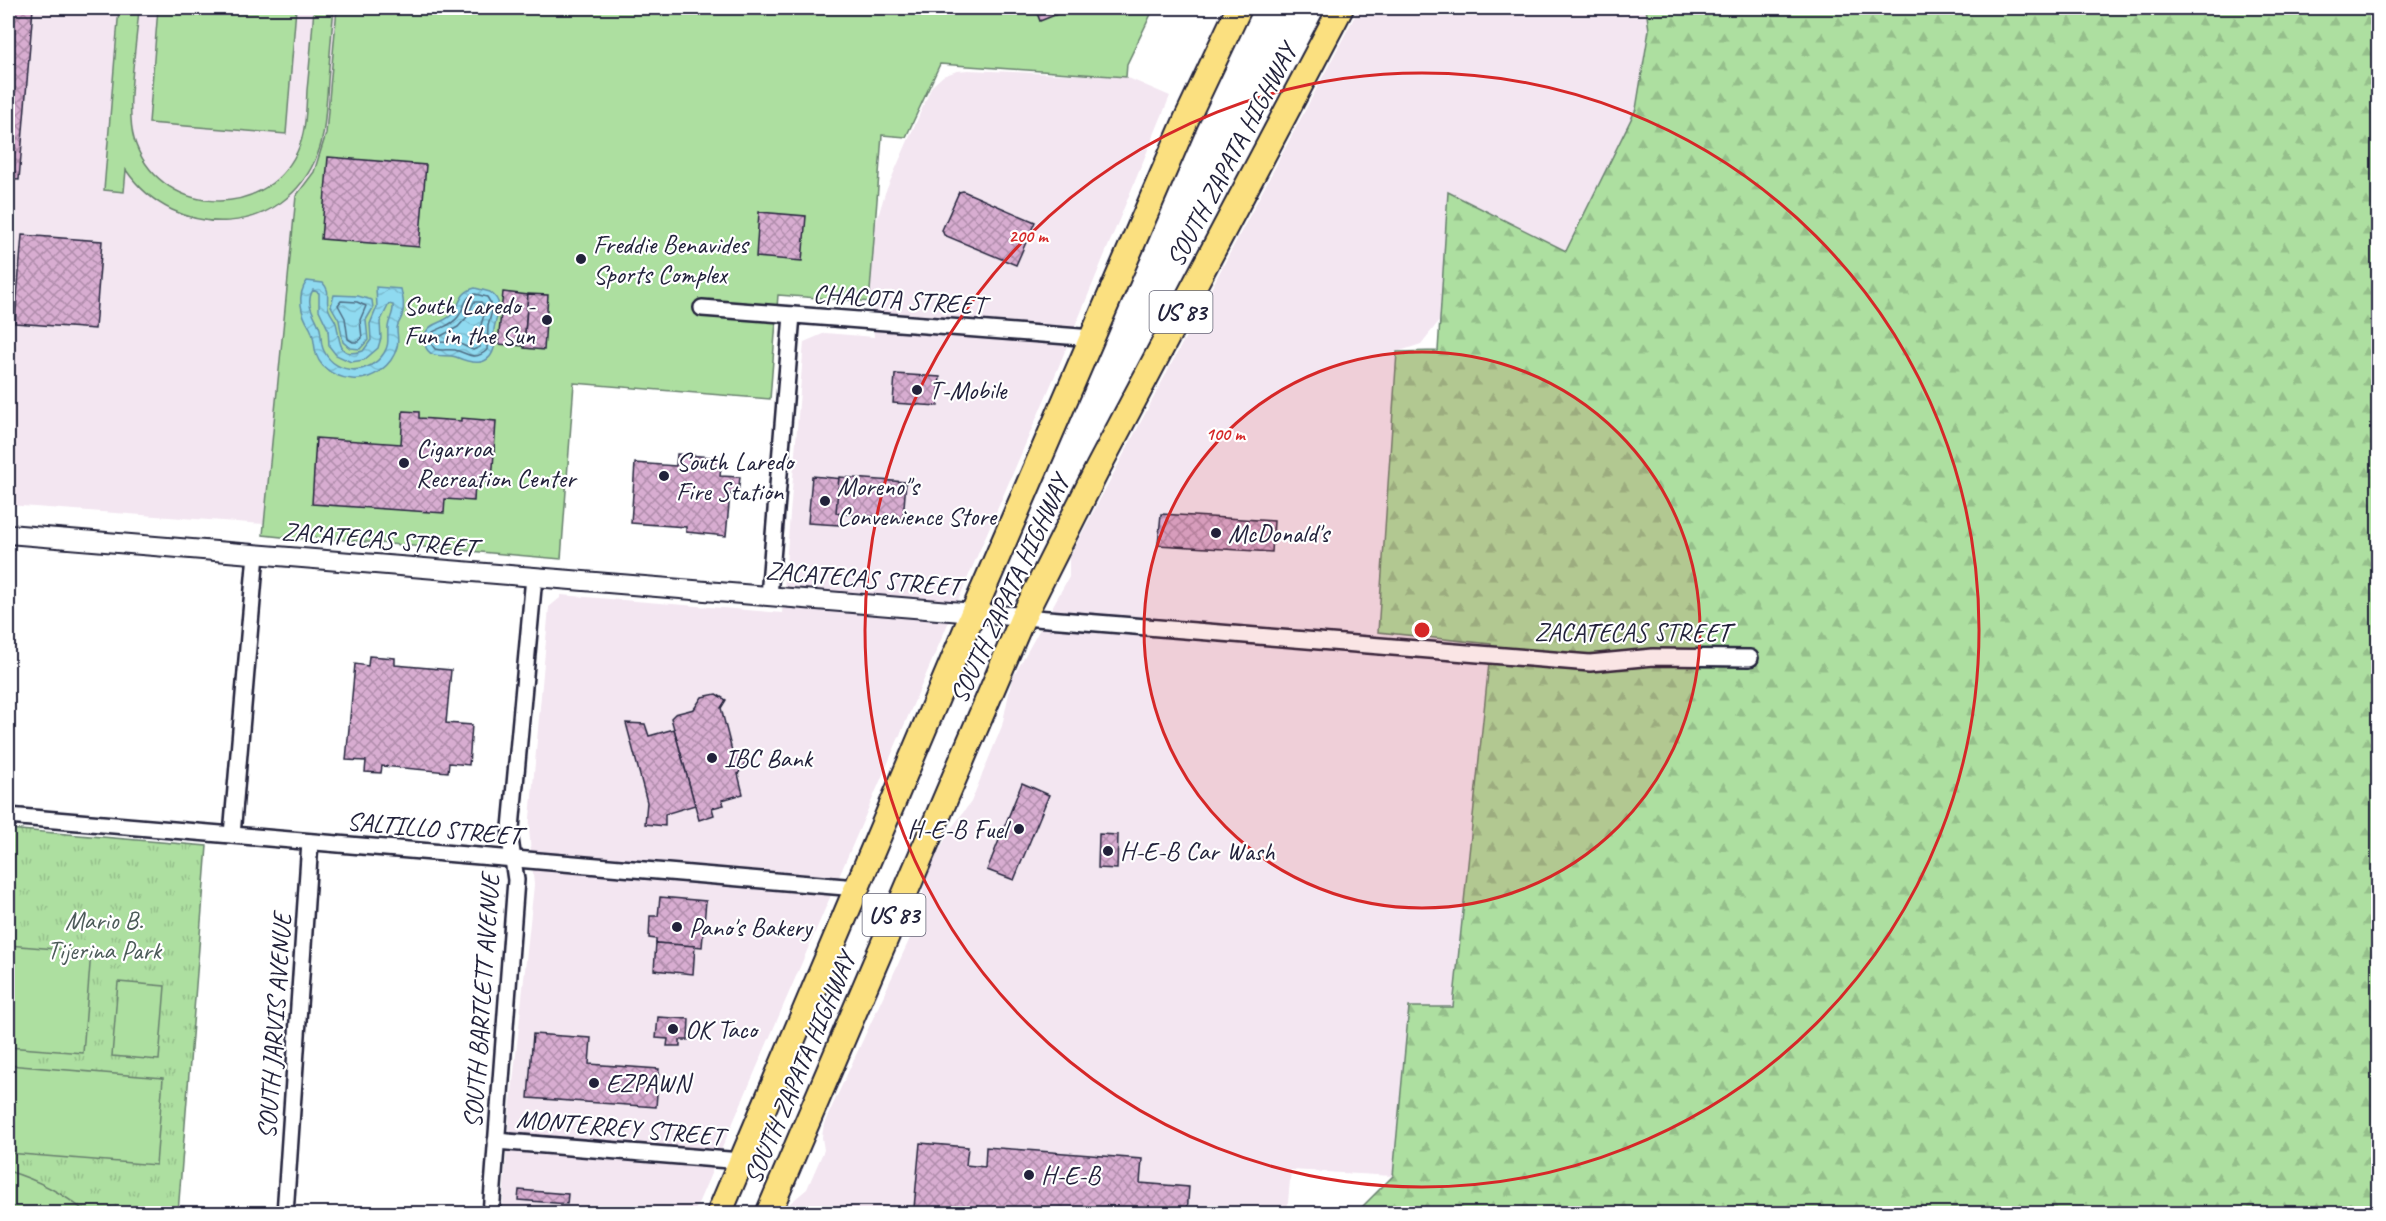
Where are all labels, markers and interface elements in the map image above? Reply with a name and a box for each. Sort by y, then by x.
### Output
street label: SOUTH ZAPATA HIGHWAY [1159,35,1306,272]
text: 200 m [1009,225,1049,247]
place label: Freddie Benavides Sports Complex [593,228,750,291]
marker: Freddie Benavides Sports Complex [574,252,588,266]
street label: CHACOTA STREET [812,277,992,322]
place label: South Laredo - Fun in the Sun [403,289,537,352]
road number: US 83 [1150,291,1212,333]
marker: South Laredo - Fun in the Sun [540,313,554,327]
place label: T-Mobile [929,374,1008,407]
marker: T-Mobile [910,383,924,397]
text: 100 m [1206,423,1246,445]
place label: Cigarroa Recreation Center [416,432,578,495]
place label: South Laredo Fire Station [676,445,796,508]
marker: Cigarroa Recreation Center [397,456,411,470]
street label: SOUTH ZAPATA HIGHWAY [942,466,1078,708]
marker: South Laredo Fire Station [657,469,671,483]
place label: Moreno"s Convenience Store [837,470,999,533]
marker: Moreno"s Convenience Store [818,494,832,508]
street label: ZACATECAS STREET [280,515,485,565]
place label: McDonald's [1228,517,1331,550]
marker: McDonald's [1209,526,1223,540]
street label: ZACATECAS STREET [764,554,969,604]
street label: ZACATECAS STREET [1534,616,1737,649]
centre of rings [1412,620,1432,640]
place label: IBC Bank [724,742,814,775]
marker: IBC Bank [705,751,719,765]
street label: SALTILLO STREET [346,804,529,853]
place label: H-E-B Fuel [907,813,1012,846]
marker: H-E-B Fuel [1012,822,1026,836]
place label: H-E-B Car Wash [1120,835,1276,868]
marker: H-E-B Car Wash [1101,844,1115,858]
street label: SOUTH BARTLETT AVENUE [456,869,507,1129]
road number: US 83 [862,894,926,936]
park label: Mario B. Tijerina Park [47,904,163,967]
street label: SOUTH JARVIS AVENUE [250,908,299,1140]
place label: Pano's Bakery [689,911,814,944]
marker: Pano's Bakery [670,920,684,934]
street label: SOUTH ZAPATA HIGHWAY [736,944,865,1189]
place label: OK Taco [685,1013,760,1046]
marker: OK Taco [666,1022,680,1036]
place label: EZPAWN [606,1067,694,1100]
marker: EZPAWN [587,1076,601,1090]
street label: MONTERREY STREET [515,1102,730,1153]
place label: H-E-B [1041,1159,1101,1192]
marker: H-E-B [1022,1168,1036,1182]

